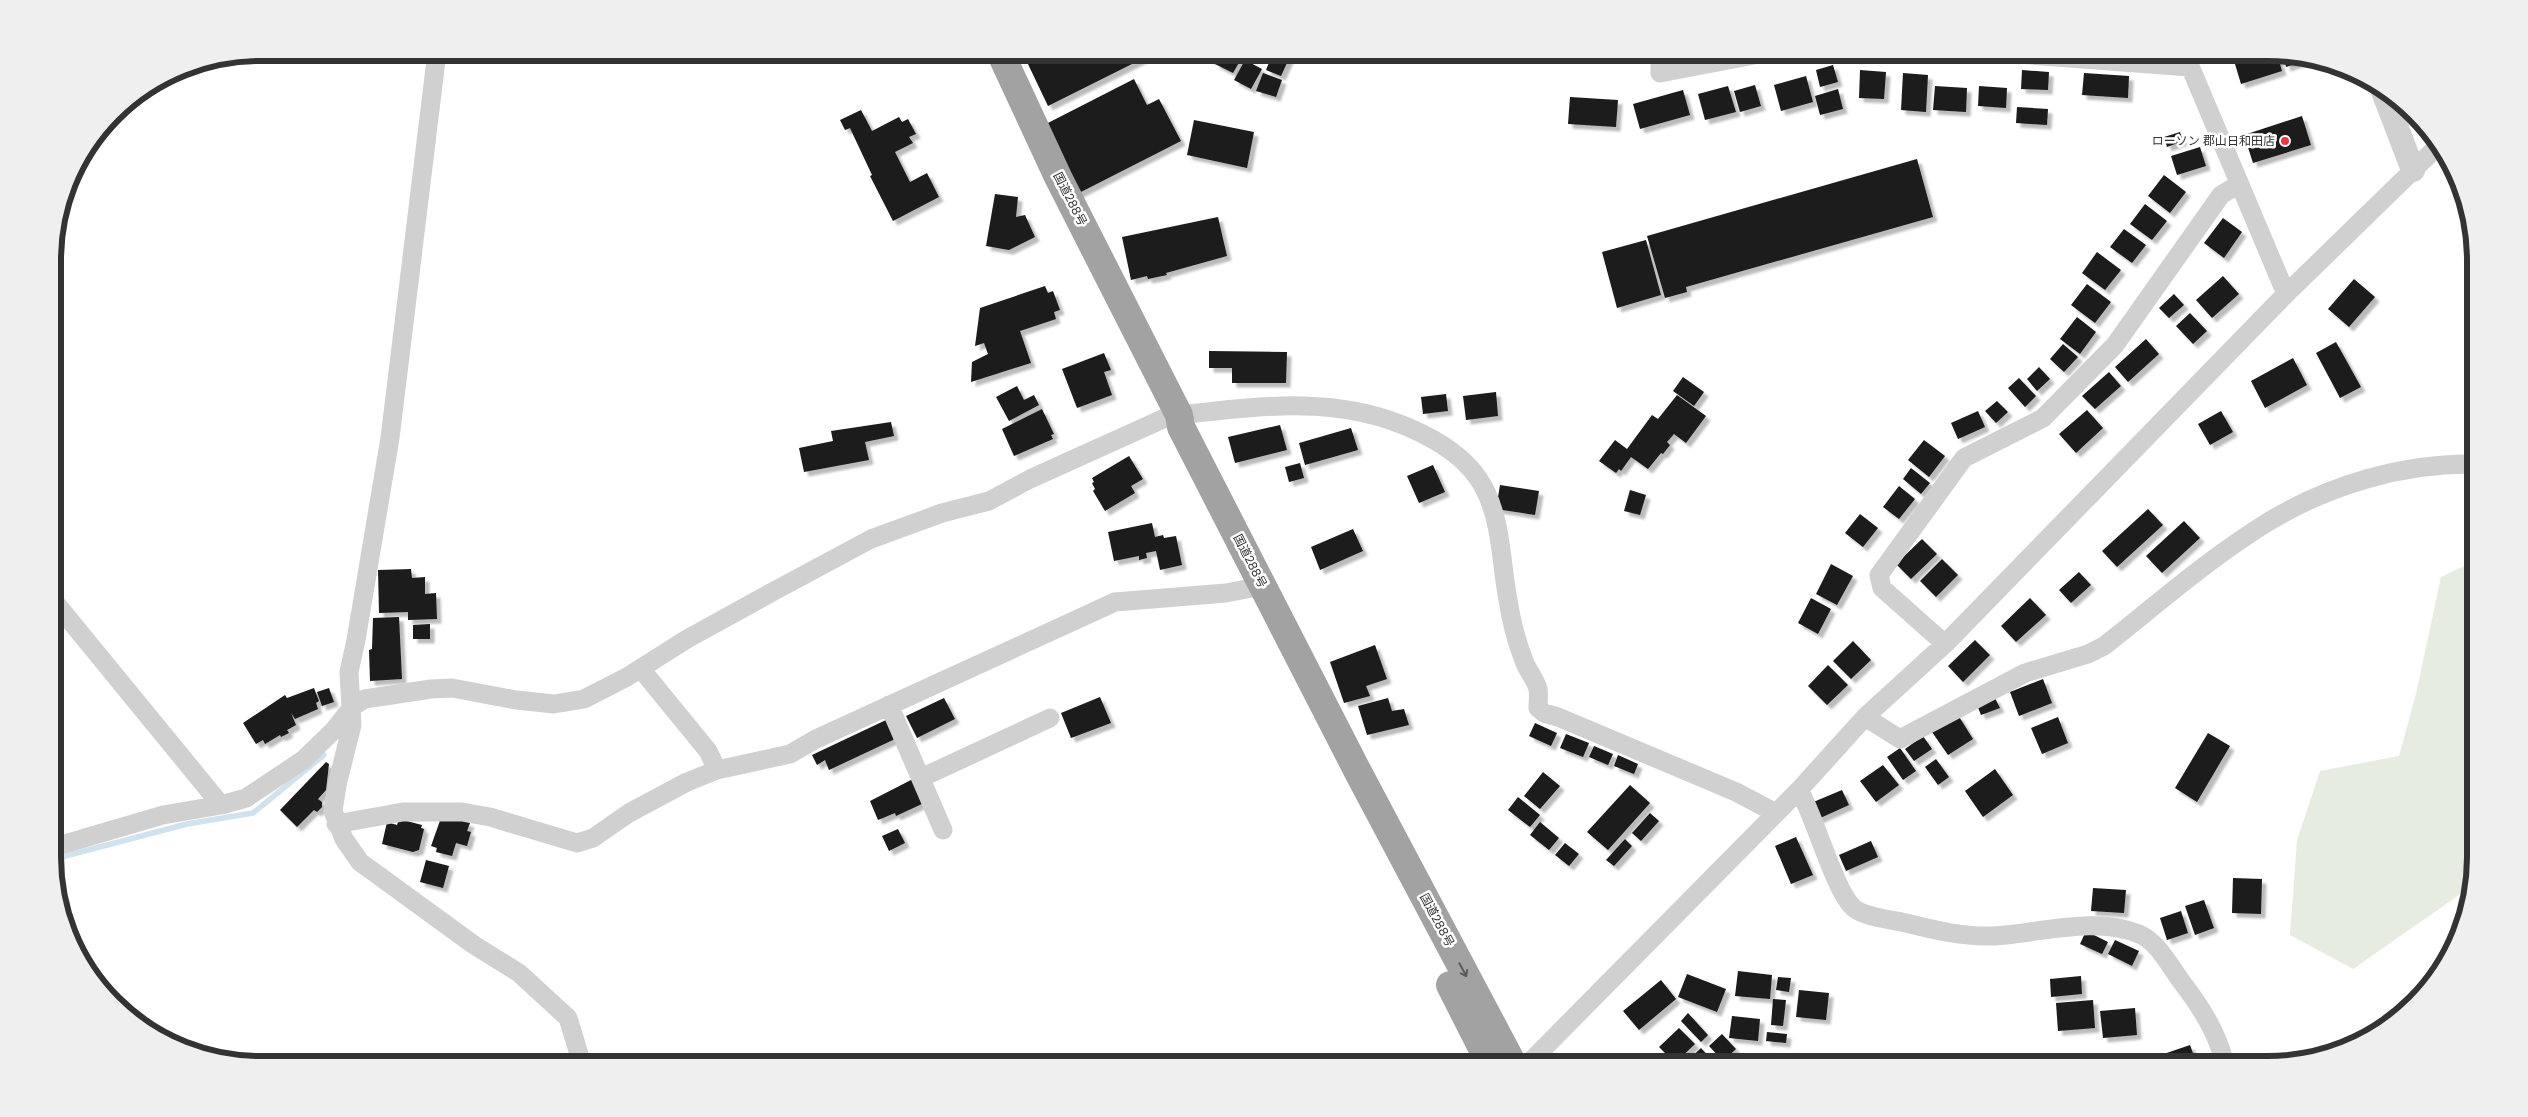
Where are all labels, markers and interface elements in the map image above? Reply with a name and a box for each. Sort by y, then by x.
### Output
place label: ローソン 郡山日和田店 [2152,132,2275,149]
marker: ローソン 郡山日和田店 [2279,135,2291,147]
street label: 国道288号 [1050,169,1091,228]
street label: 国道288号 [1230,531,1271,590]
street label: 国道288号 [1416,890,1459,949]
one-way arrow [1458,963,1468,978]

